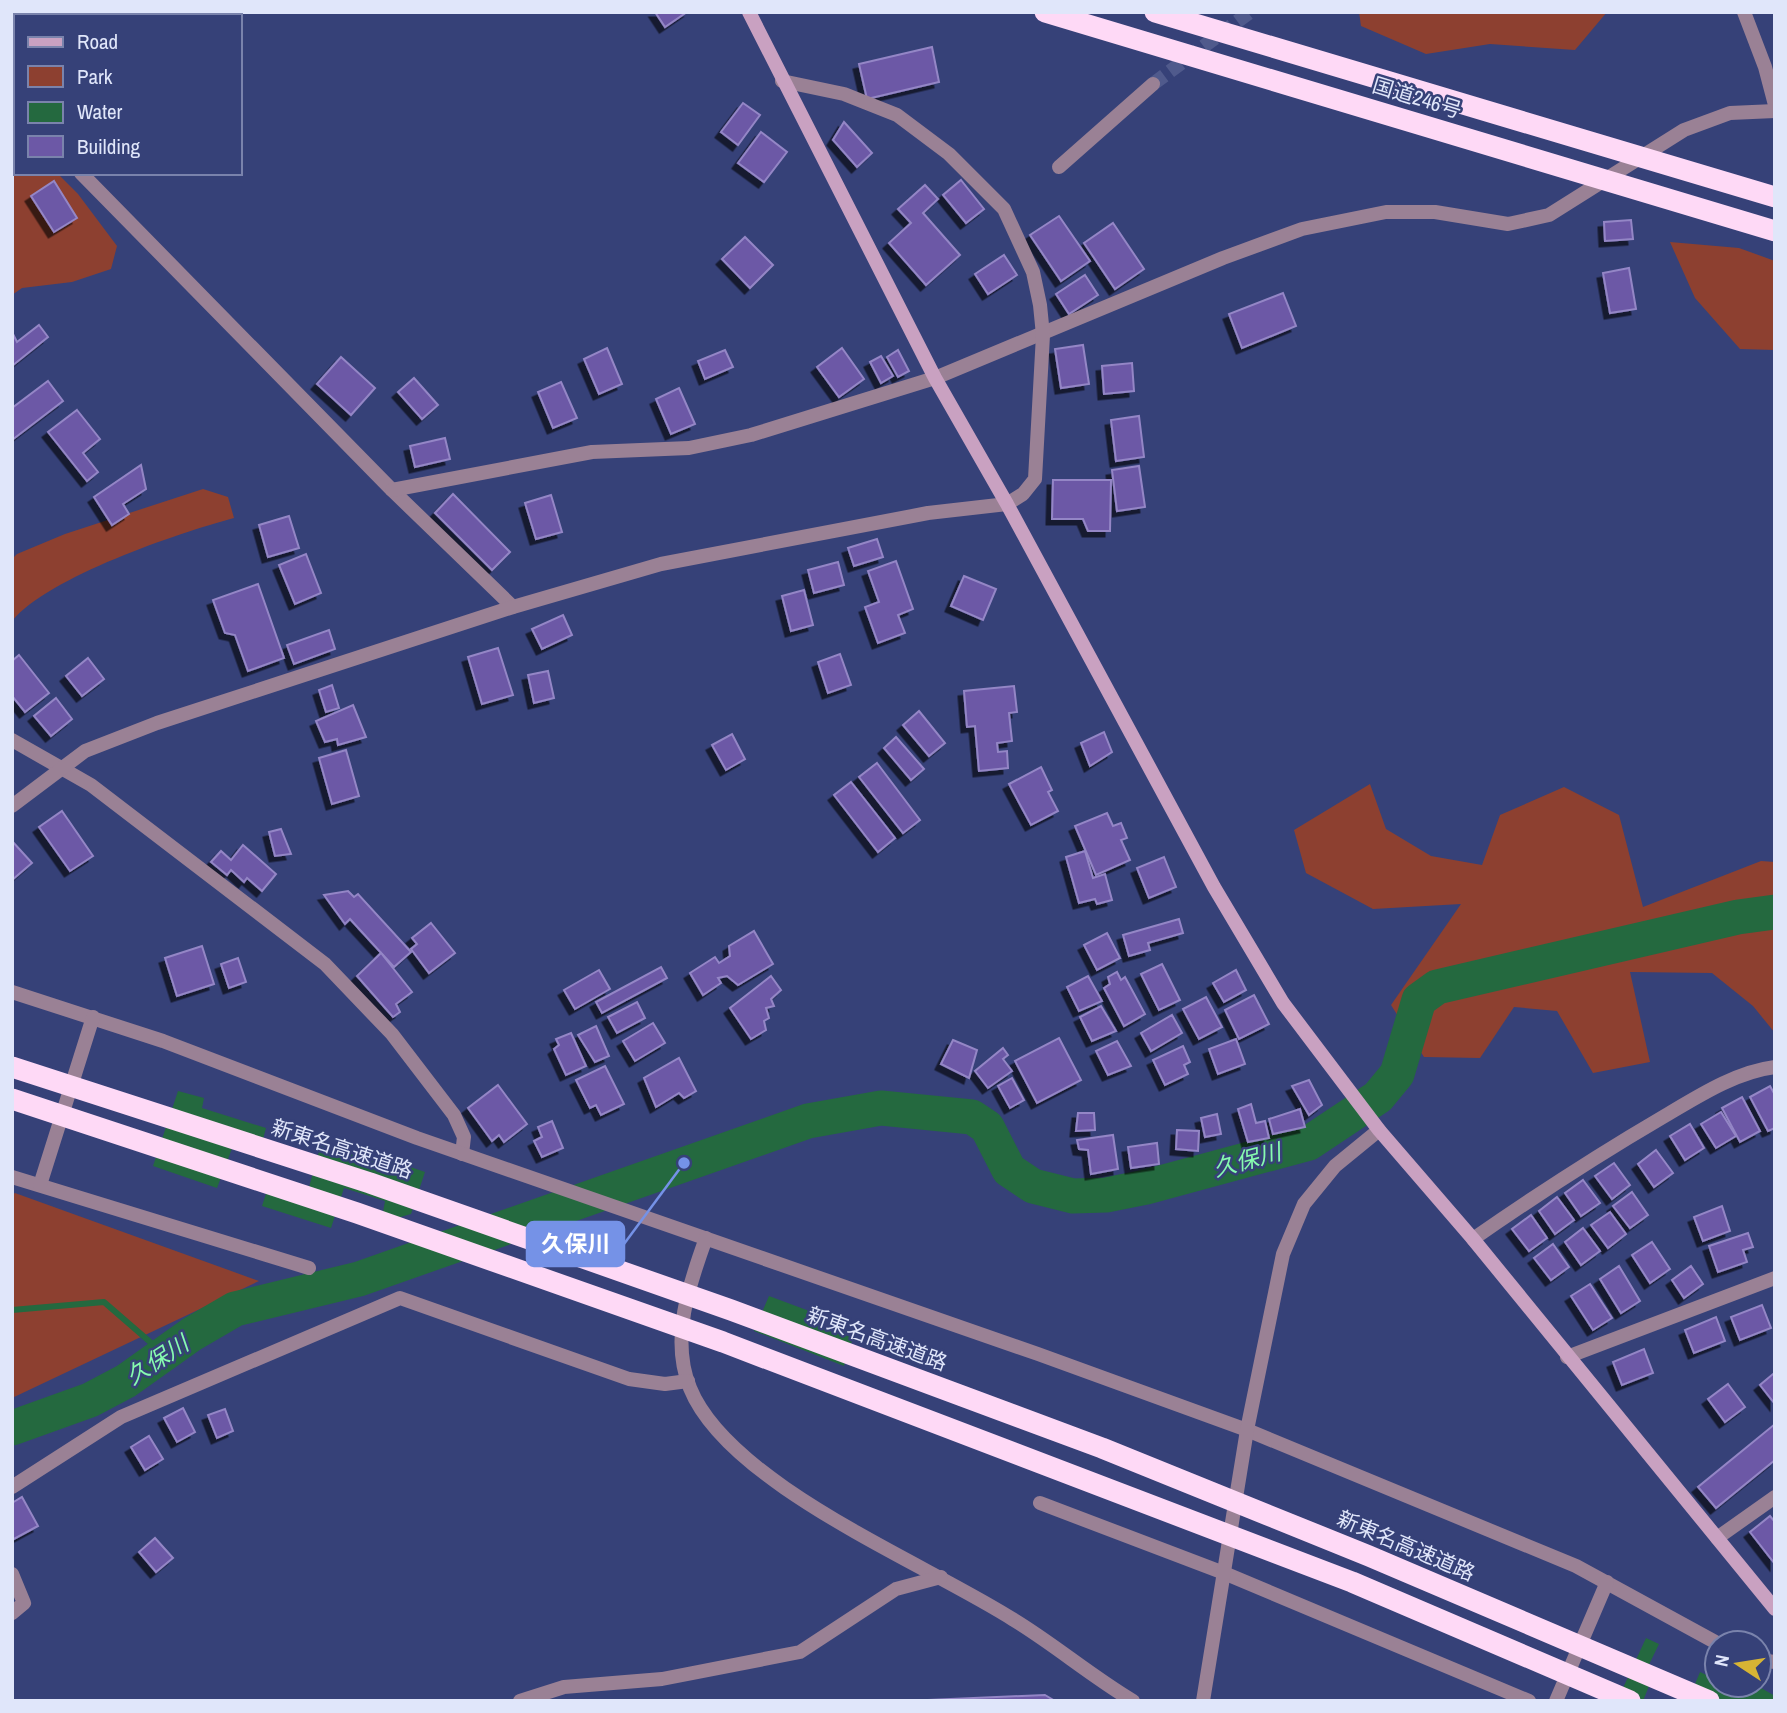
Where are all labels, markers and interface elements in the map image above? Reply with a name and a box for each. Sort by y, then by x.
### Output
legend [14,14,242,175]
text: Road [77,27,118,56]
text: Park [77,62,113,91]
street label: 国道246号 [1369,70,1465,125]
text: Water [77,97,123,126]
text: Building [77,132,141,161]
street label: 新東名高速道路 [268,1112,417,1185]
water label: 久保川 [1210,1135,1287,1183]
callout: 久保川 [527,1222,624,1266]
text: 久保川 [542,1228,611,1259]
street label: 新東名高速道路 [803,1300,951,1377]
water label: 久保川 [119,1326,197,1391]
street label: 新東名高速道路 [1333,1503,1480,1588]
north arrow [1703,1629,1773,1699]
text: N [1707,1652,1735,1669]

